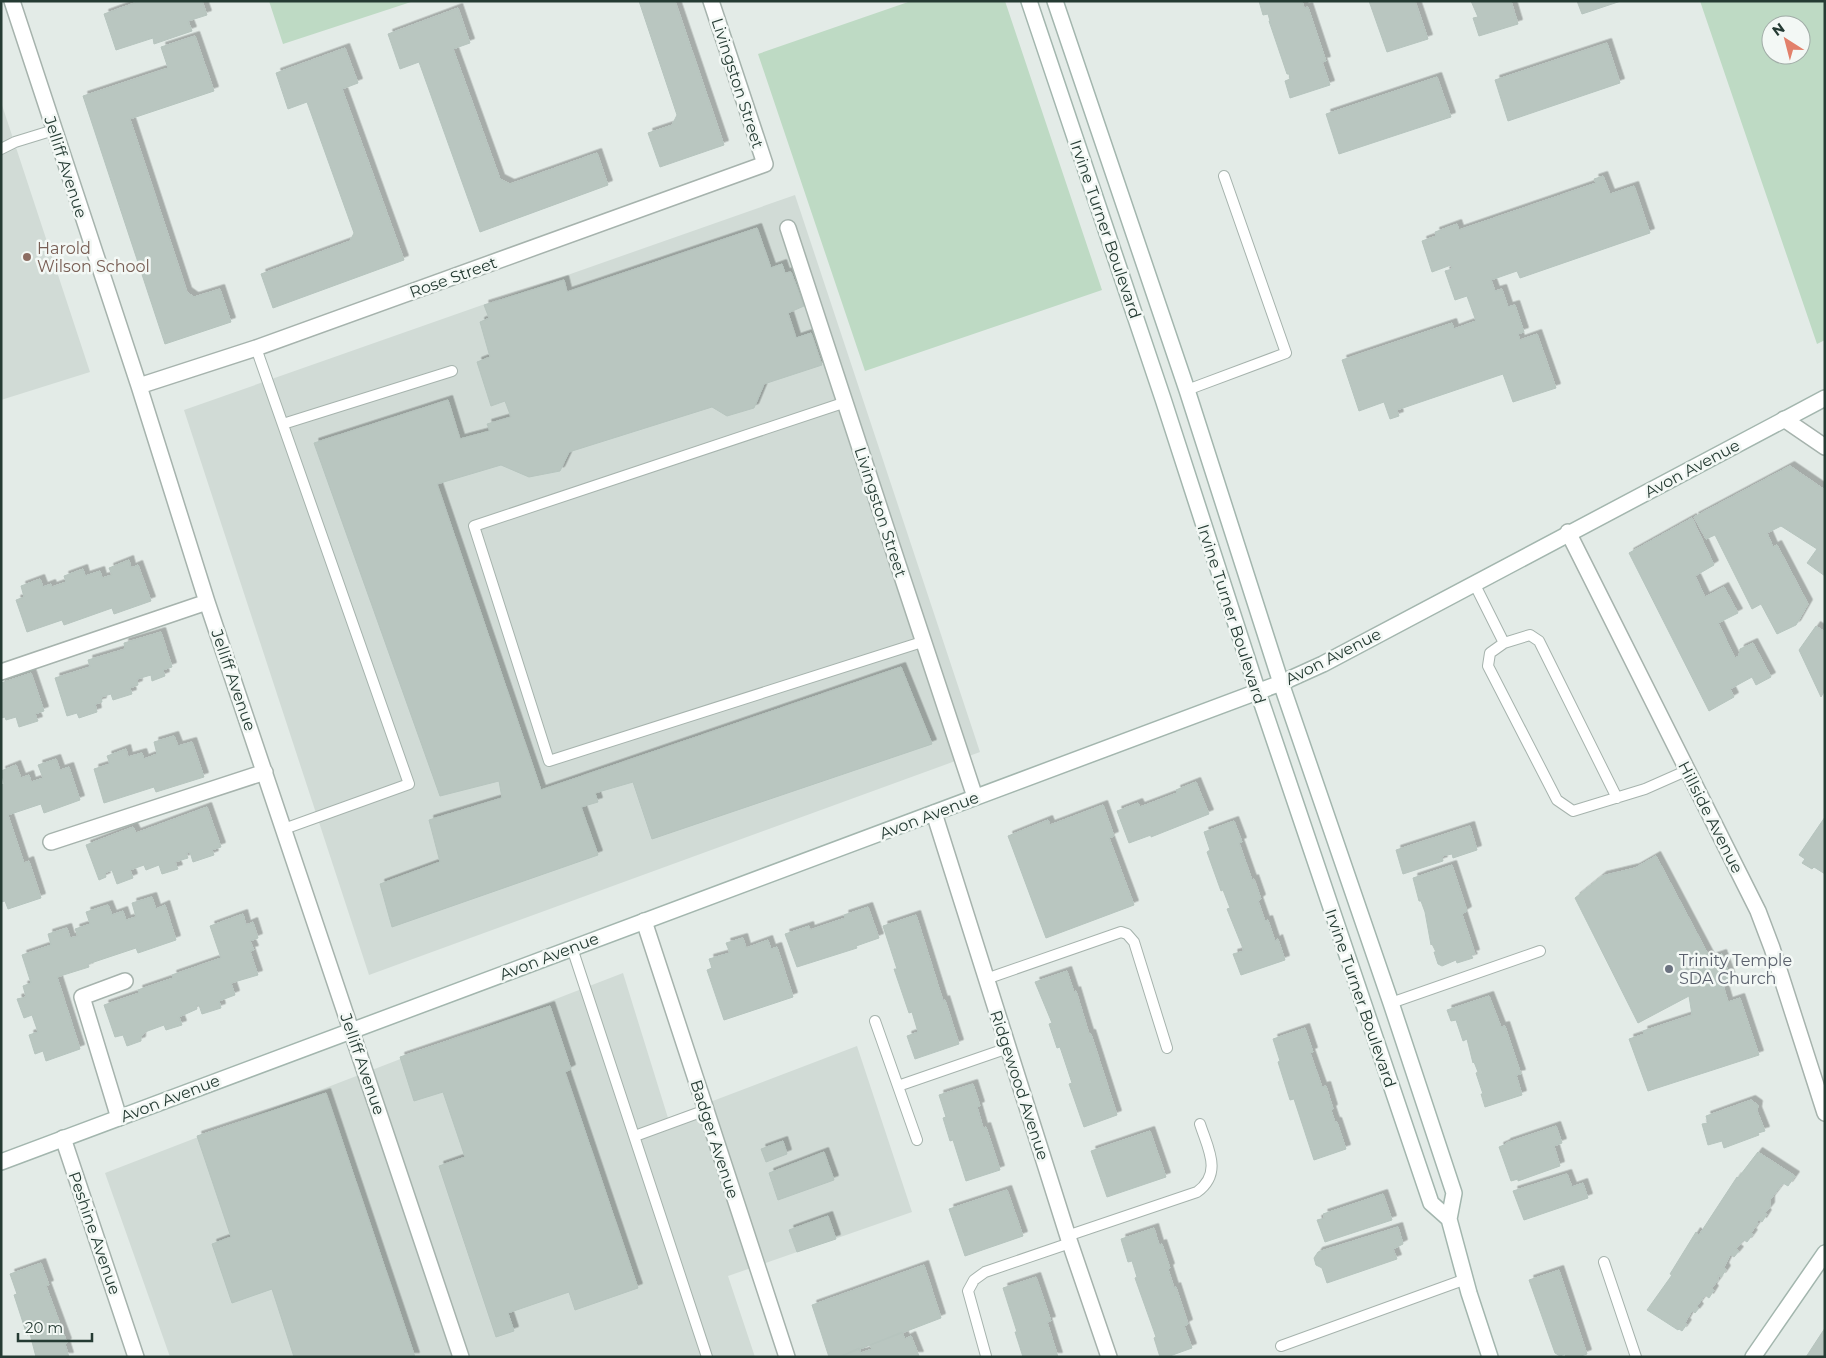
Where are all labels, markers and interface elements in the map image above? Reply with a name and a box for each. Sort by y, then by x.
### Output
north arrow [1761,15,1811,65]
street label: Livingston Street [707,16,768,151]
text: N [1768,19,1788,40]
street label: Jelliff Avenue [40,113,91,221]
street label: Irvine Turner Boulevard [1066,137,1145,321]
place label: Harold Wilson School [37,239,150,276]
marker: Harold Wilson School [21,251,33,263]
street label: Rose Street [407,253,500,302]
street label: Avon Avenue [1641,435,1743,501]
street label: Livingston Street [850,445,911,580]
street label: Irvine Turner Boulevard [1193,522,1270,706]
street label: Avon Avenue [1282,624,1384,689]
street label: Jelliff Avenue [207,626,260,733]
street label: Hillside Avenue [1674,758,1747,876]
street label: Avon Avenue [877,788,982,843]
street label: Irvine Turner Boulevard [1321,906,1400,1090]
street label: Avon Avenue [497,929,602,984]
place label: Trinity Temple SDA Church [1679,951,1792,988]
marker: Trinity Temple SDA Church [1663,963,1675,975]
street label: Ridgewood Avenue [986,1008,1053,1163]
street label: Jelliff Avenue [336,1010,389,1117]
street label: Avon Avenue [118,1071,223,1126]
street label: Badger Avenue [686,1077,743,1201]
street label: Peshine Avenue [65,1169,124,1297]
scale bar [18,1310,91,1342]
text: 20 m [25,1318,63,1337]

